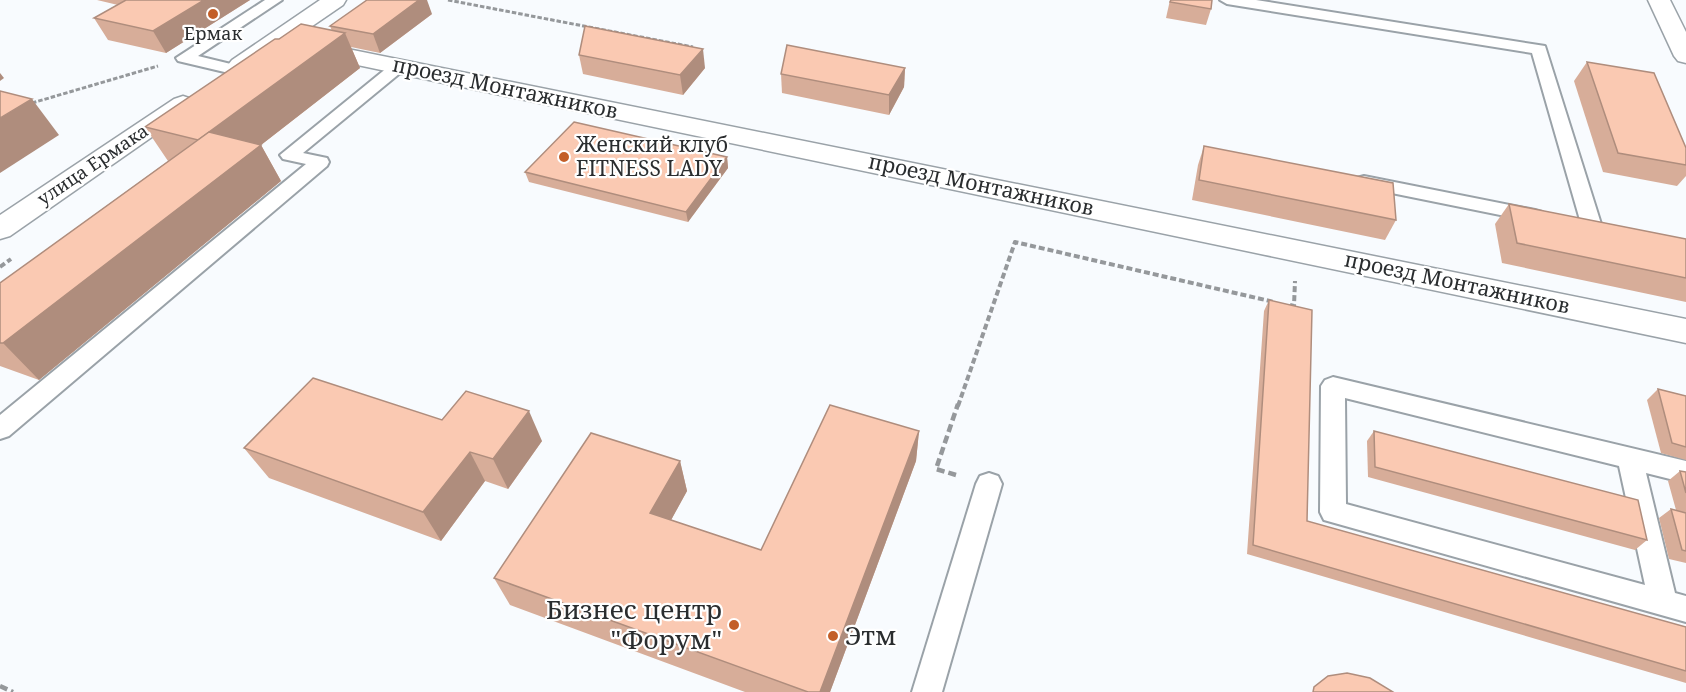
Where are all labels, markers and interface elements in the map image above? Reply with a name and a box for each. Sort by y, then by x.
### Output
marker: Ермак [206,7,220,21]
place label: Ермак [184,21,243,45]
street label: проезд Монтажников [390,49,620,125]
street label: улица Ермака [32,118,153,210]
place label: Женский клуб FITNESS LADY [575,130,728,182]
street label: проезд Монтажников [866,146,1096,222]
marker: Женский клуб FITNESS LADY [557,150,571,164]
street label: проезд Монтажников [1342,244,1572,320]
place label: Бизнес центр "Форум" [546,591,722,657]
place label: Этм [845,617,897,653]
marker: Бизнес центр "Форум" [727,618,741,632]
marker: Этм [826,629,840,643]

